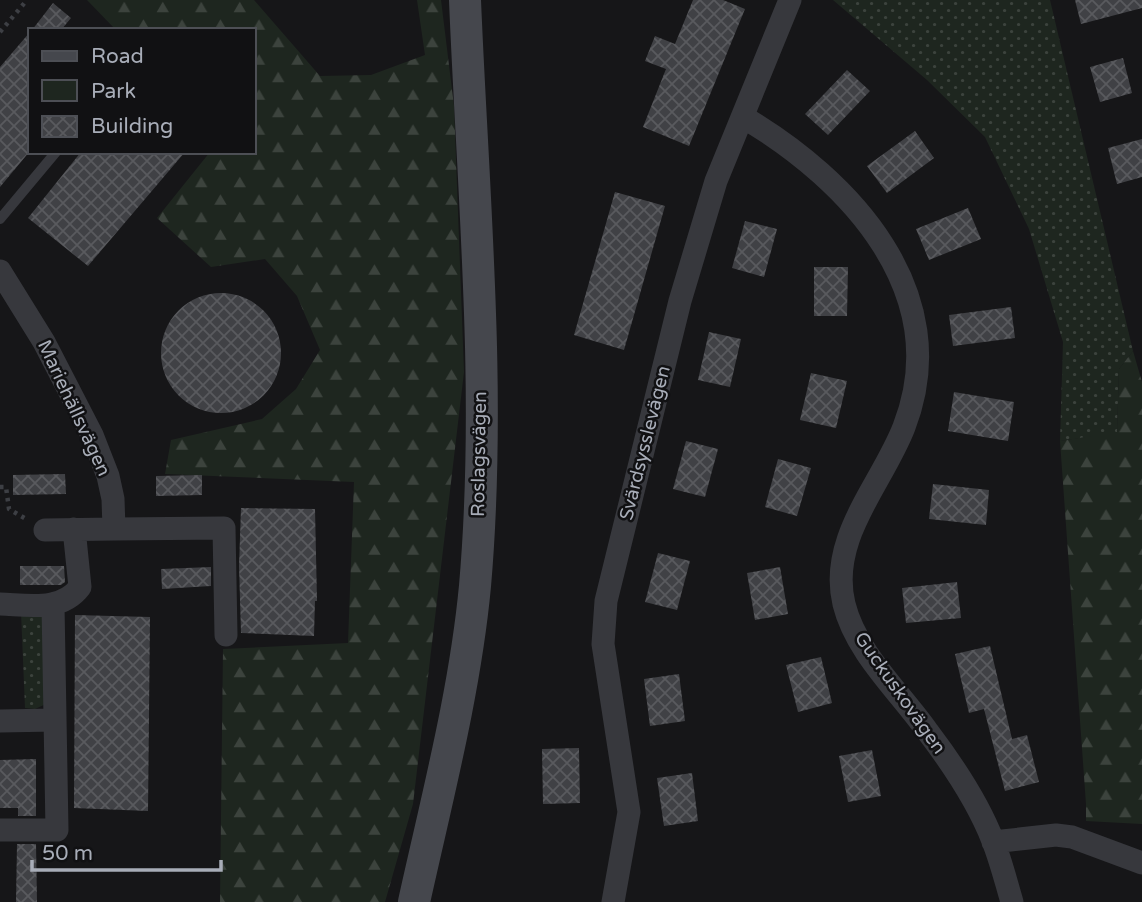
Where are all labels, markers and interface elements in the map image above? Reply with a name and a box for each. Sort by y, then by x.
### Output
legend [28,28,256,154]
text: Road [91,44,144,69]
text: Park [91,79,136,104]
text: Building [91,114,173,139]
street label: Mariehällsvägen [33,337,115,479]
street label: Svärdsysslevägen [615,363,675,523]
street label: Roslagsvägen [467,391,491,517]
street label: Guckuskovägen [850,628,950,758]
scale bar [32,828,220,872]
text: 50 m [42,841,93,866]

